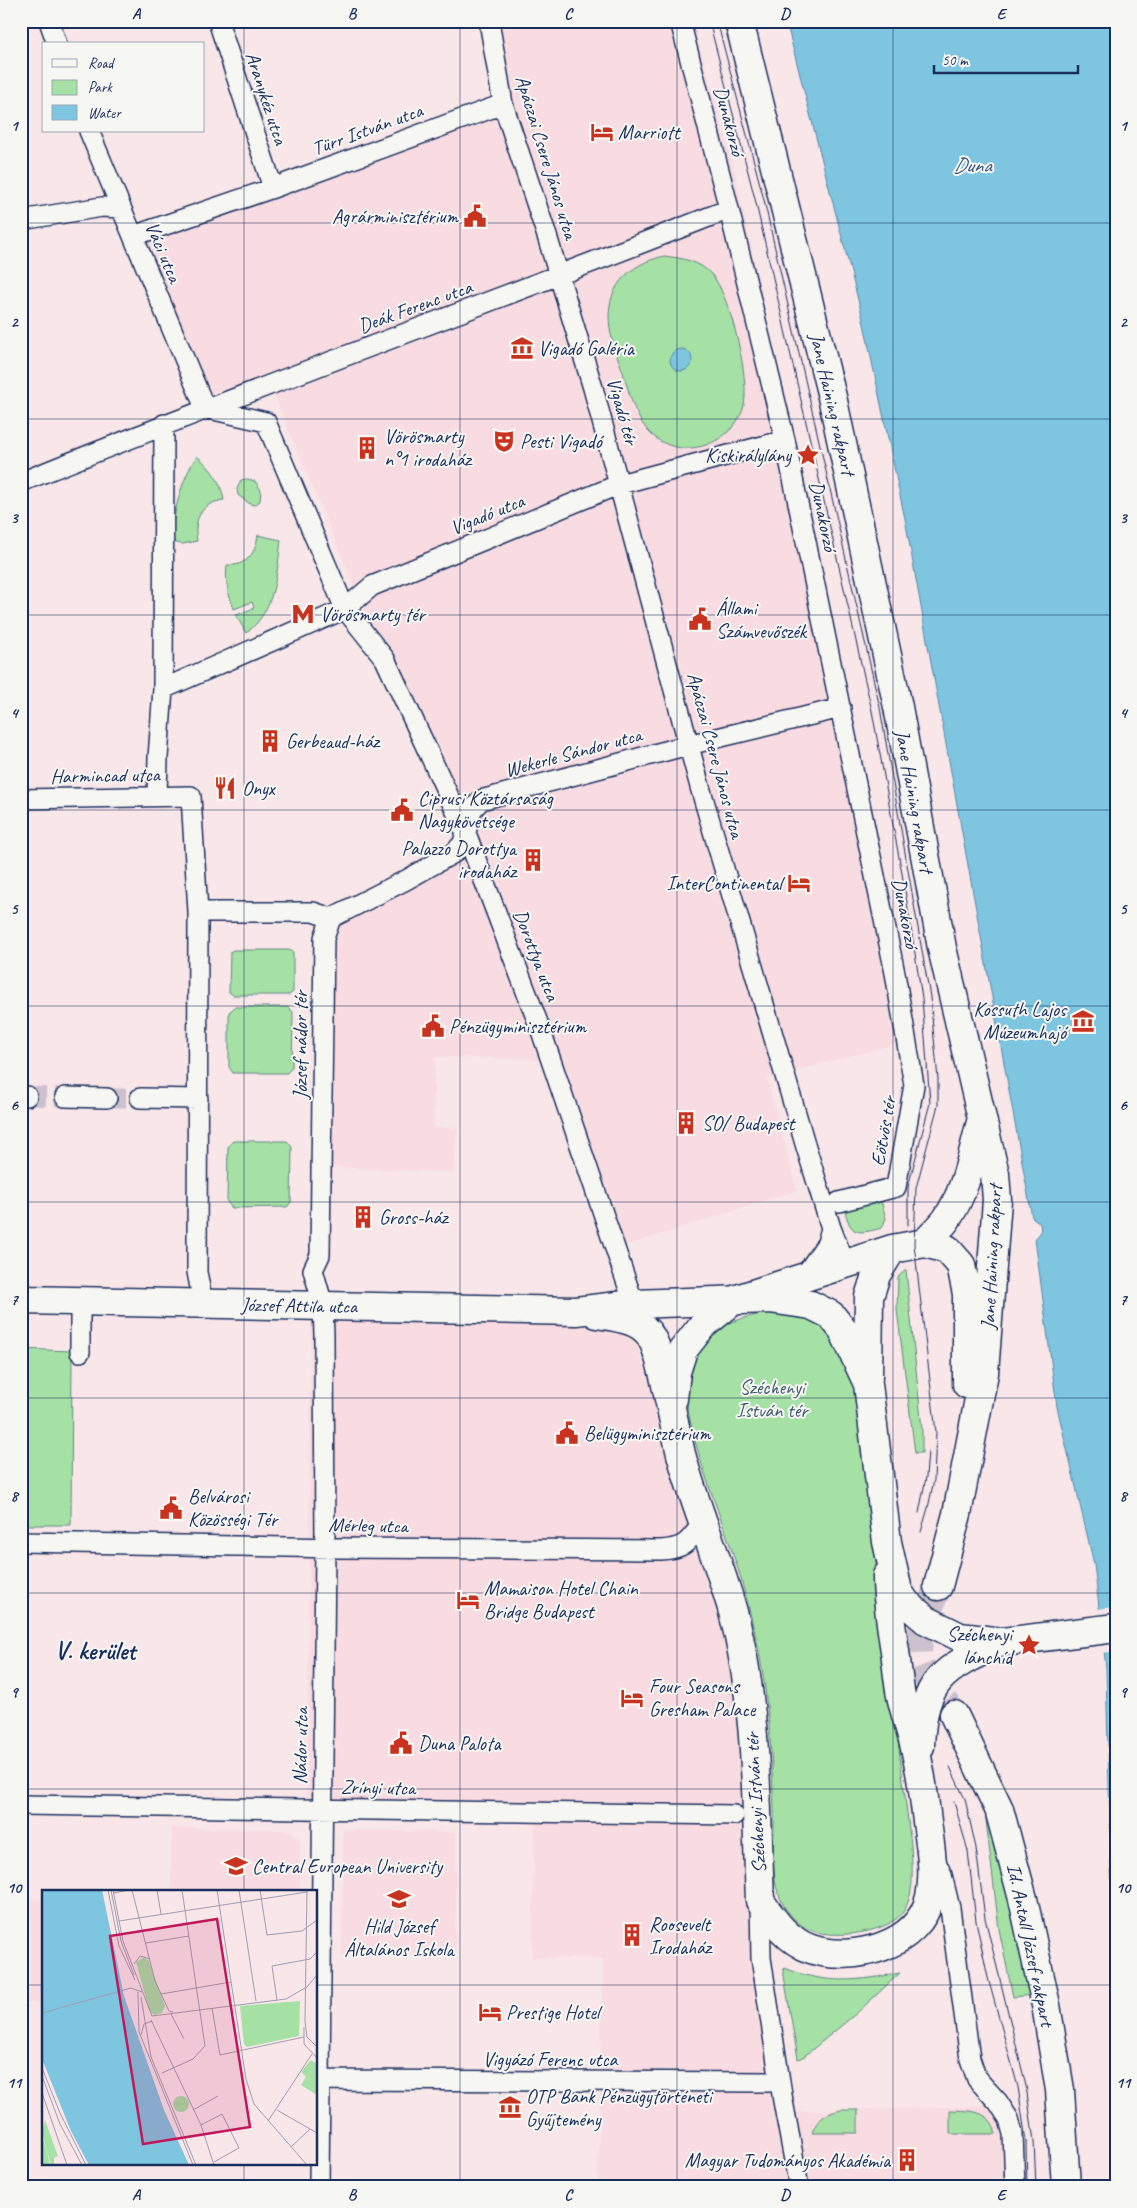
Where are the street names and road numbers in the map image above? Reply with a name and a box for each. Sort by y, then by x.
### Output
street label: Aranykéz utca [240,49,294,150]
street label: Apáczai Csere János utca [510,72,584,244]
street label: Dunakorzó [708,84,752,161]
street label: Türr István utca [308,97,428,161]
street label: Váci utca [140,218,188,288]
street label: Deák Ferenc utca [355,274,477,339]
street label: Jane Haining rakpart [804,330,862,481]
street label: Vigadó tér [601,375,645,449]
street label: Dunakorzó [804,479,844,556]
street label: Vigadó utca [447,488,530,541]
street label: Apáczai Csere János utca [681,670,750,842]
street label: Wekerle Sándor utca [502,722,646,783]
street label: Jane Haining rakpart [889,727,940,878]
street label: Harmincad utca [50,762,162,789]
street label: Dunakorzó [886,876,925,953]
street label: Dorottya utca [508,906,566,1006]
street label: József nádor tér [288,989,313,1100]
street label: Eötvös tér [865,1093,902,1168]
street label: Jane Haining rakpart [975,1181,1008,1331]
street label: József Attila utca [240,1292,359,1319]
street label: Mérleg utca [328,1512,410,1539]
street label: Nádor utca [287,1705,314,1785]
street label: Széchenyi István tér [739,1730,772,1874]
street label: Zrínyi utca [341,1774,417,1801]
street label: Id. Antall József rakpart [1001,1861,1060,2031]
street label: Vigyázó Ferenc utca [483,2047,618,2072]

